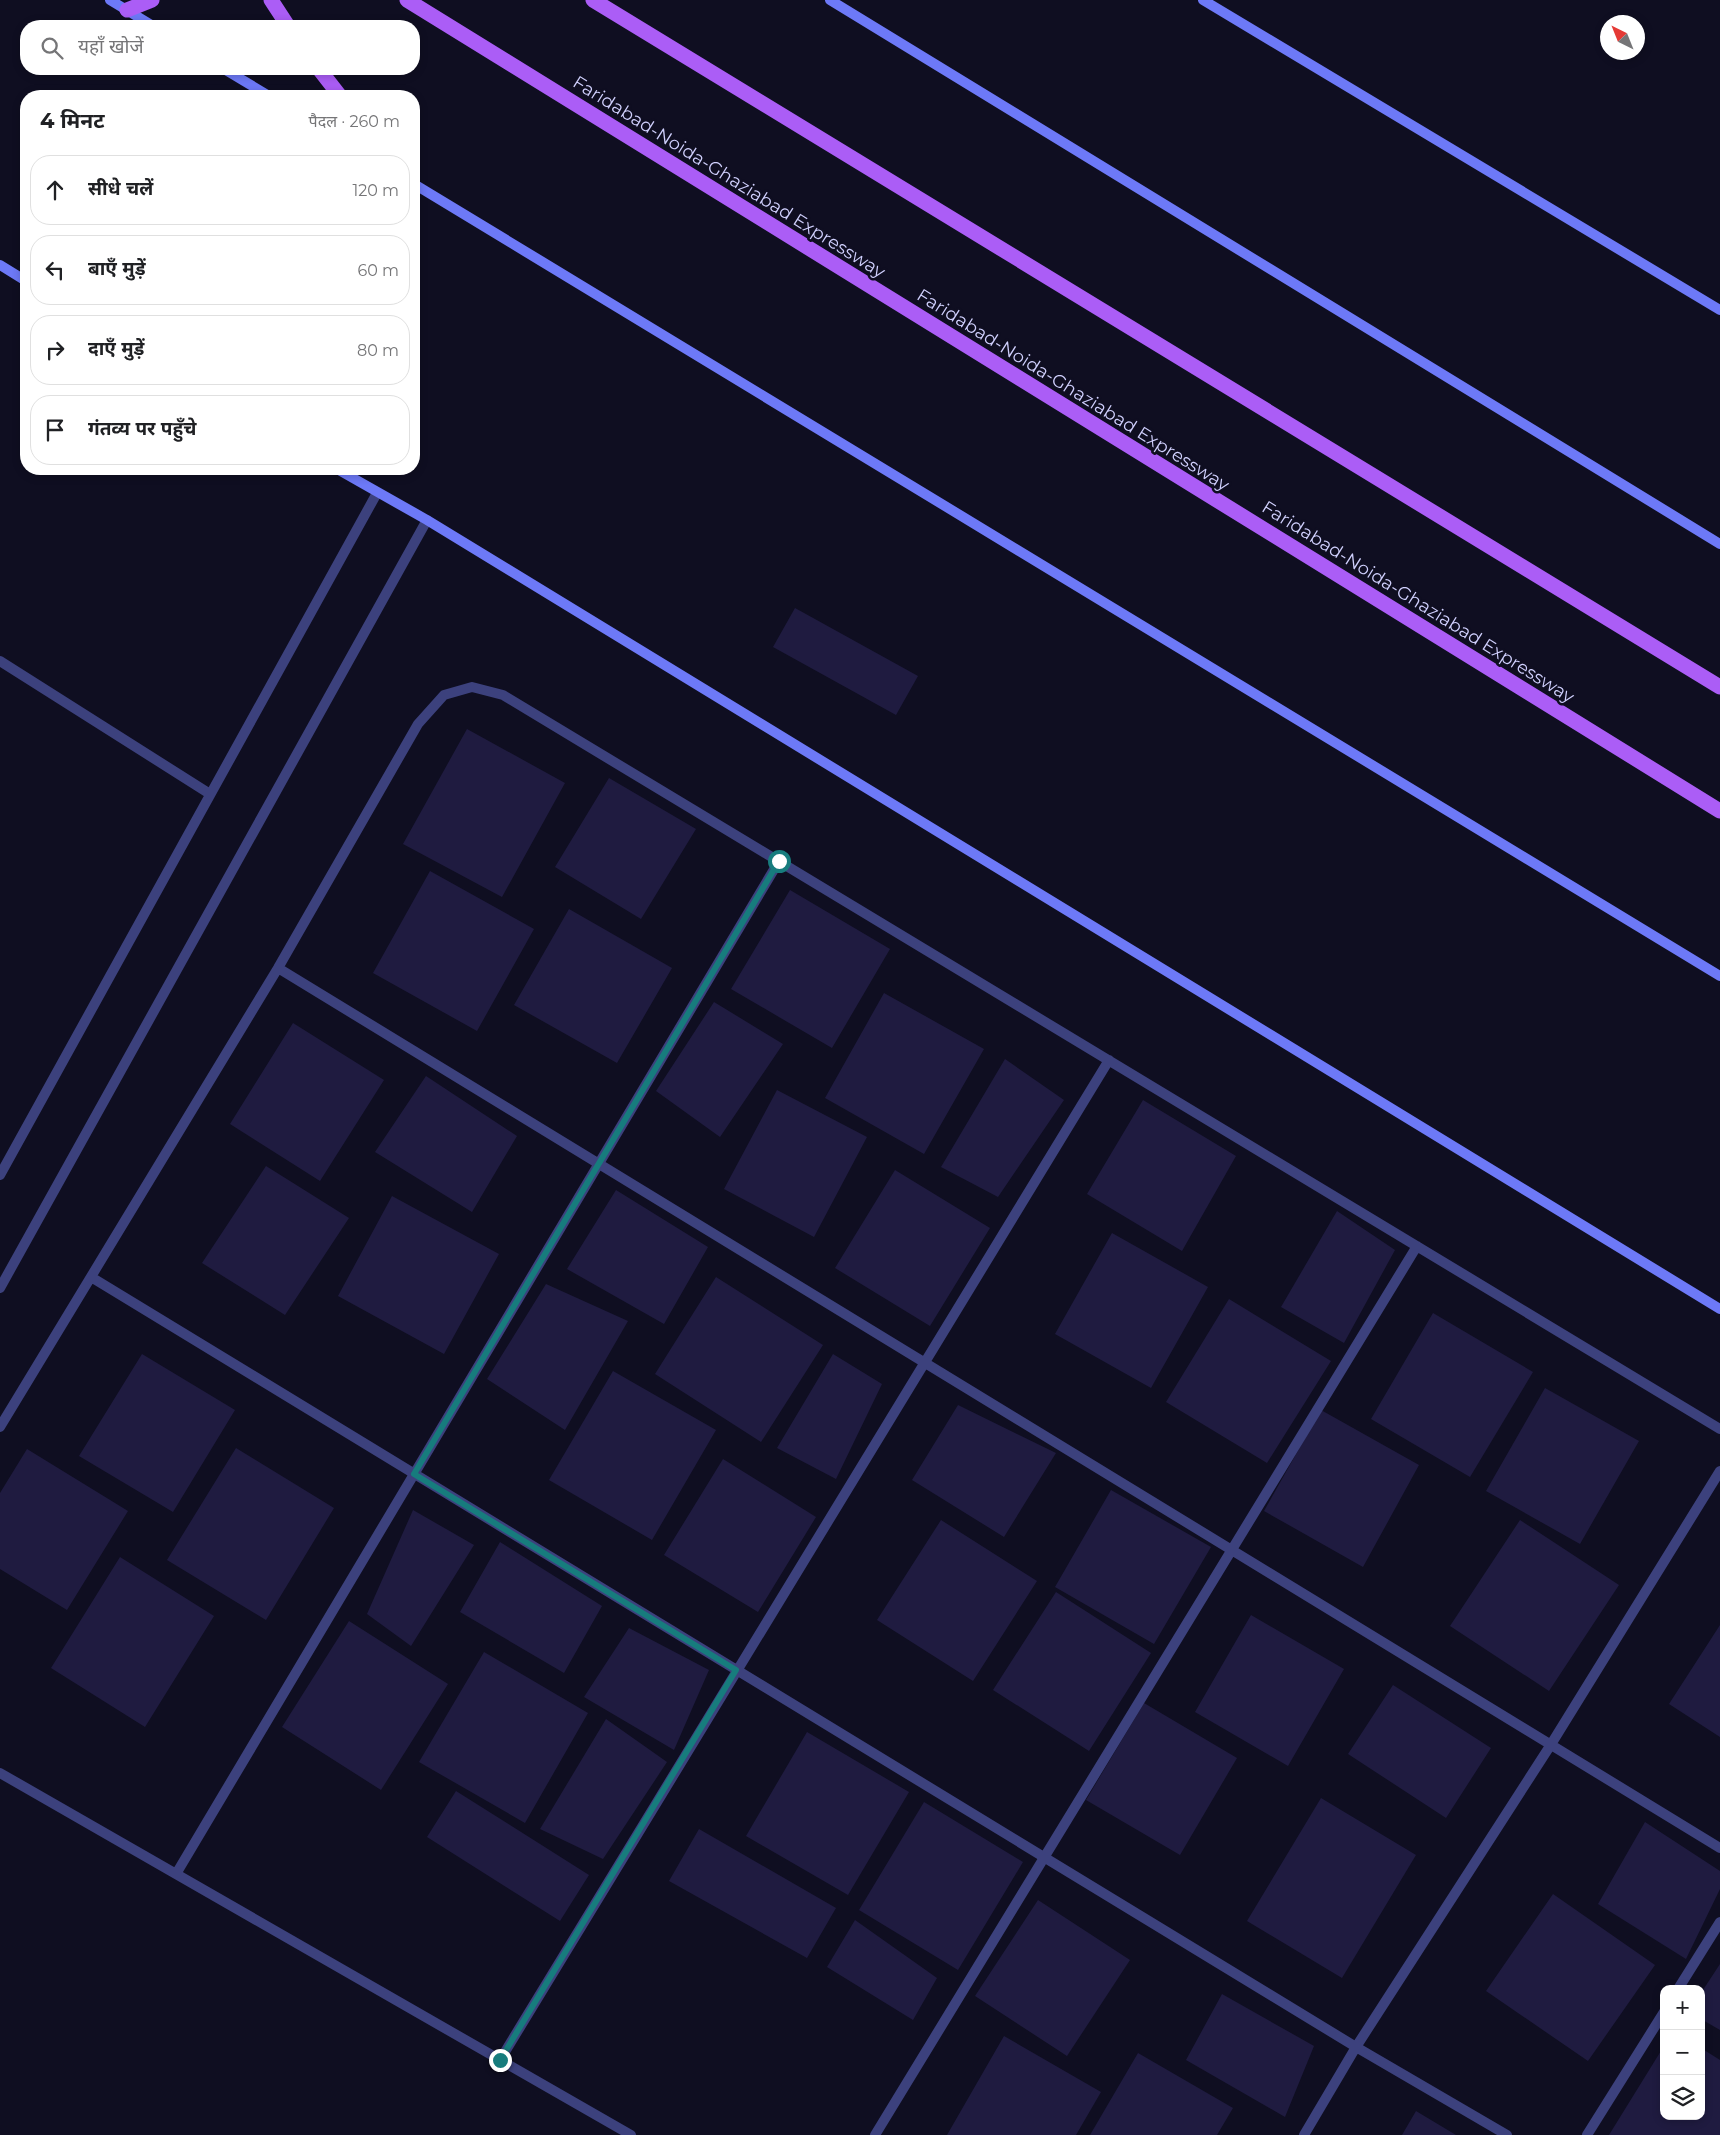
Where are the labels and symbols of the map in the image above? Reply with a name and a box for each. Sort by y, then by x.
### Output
north arrow [1600,15,1645,60]
street label: Faridabad-Noida-Ghaziabad Expressway [569,71,889,283]
street label: Faridabad-Noida-Ghaziabad Expressway [913,284,1233,496]
street label: Faridabad-Noida-Ghaziabad Expressway [1258,496,1578,708]
route start [768,850,791,873]
route end [489,2049,512,2072]

